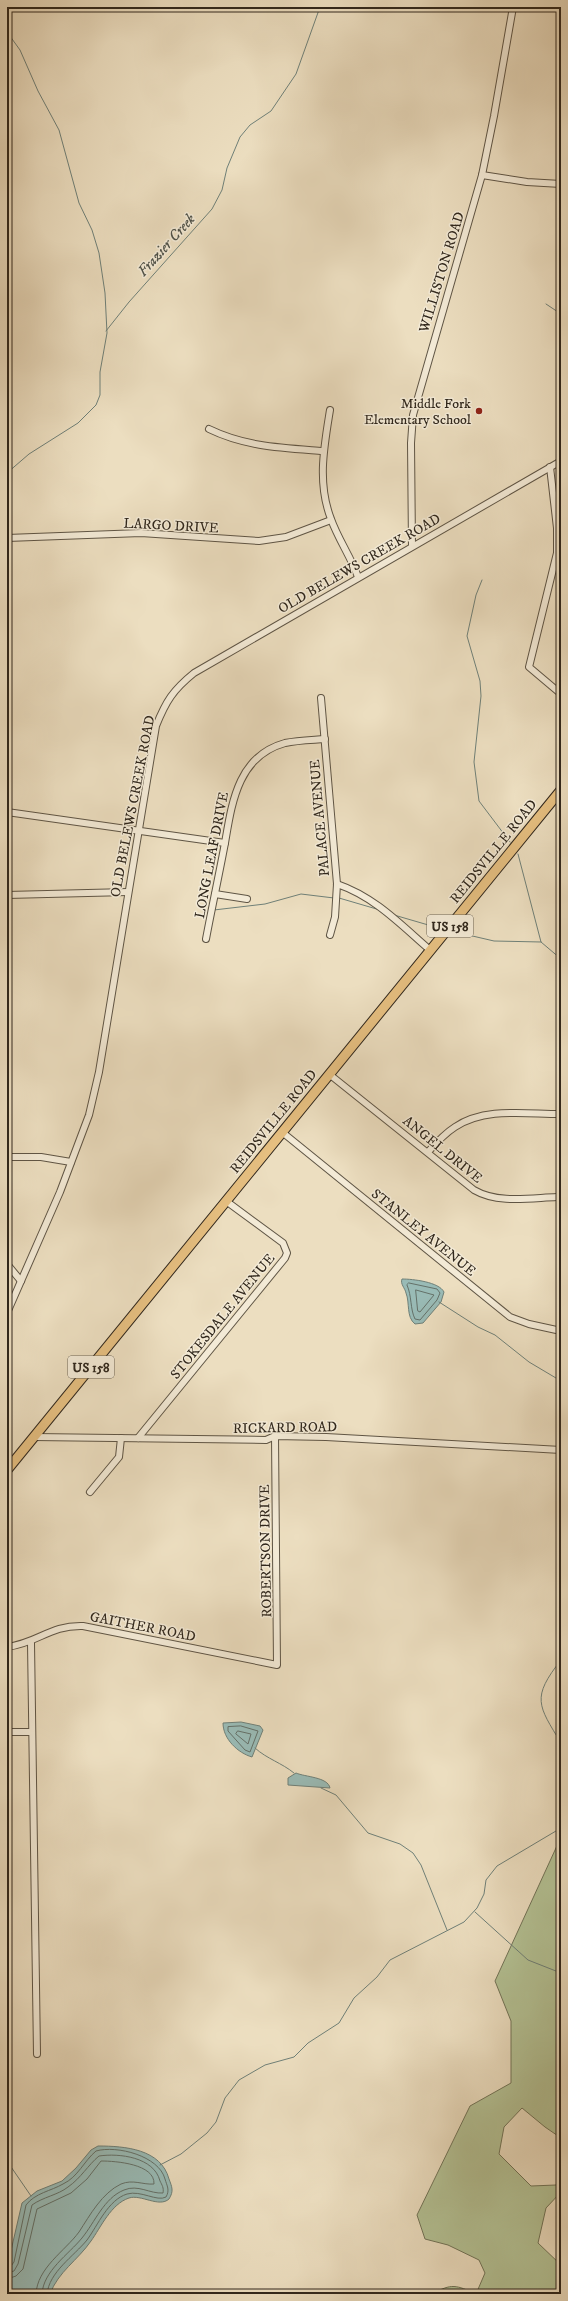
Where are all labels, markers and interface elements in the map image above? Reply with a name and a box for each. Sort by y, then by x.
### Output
water label: Frazier Creek [133,209,200,281]
street label: WILLISTON ROAD [415,210,469,336]
place label: Middle Fork Elementary School [364,395,472,429]
marker: Middle Fork Elementary School [474,406,484,416]
street label: OLD BELEWS CREEK ROAD [275,510,444,618]
street label: LARGO DRIVE [123,515,219,537]
street label: OLD BELEWS CREEK ROAD [107,714,159,899]
street label: PALACE AVENUE [306,758,334,877]
street label: LONG LEAF DRIVE [191,790,233,920]
street label: REIDSVILLE ROAD [446,796,541,907]
road number: US 158 [427,915,473,937]
street label: REIDSVILLE ROAD [226,1066,321,1177]
street label: ANGEL DRIVE [399,1112,486,1187]
street label: STANLEY AVENUE [367,1185,479,1281]
street label: STOKESDALE AVENUE [167,1250,279,1383]
road number: US 158 [68,1356,114,1378]
street label: RICKARD ROAD [233,1418,337,1438]
street label: ROBERTSON DRIVE [256,1484,276,1618]
street label: GAITHER ROAD [88,1608,197,1646]

